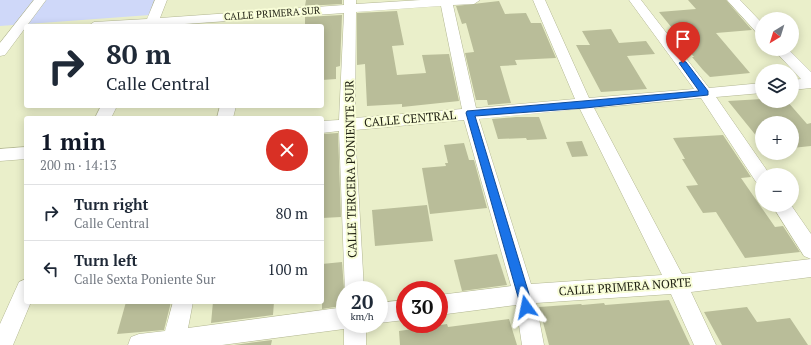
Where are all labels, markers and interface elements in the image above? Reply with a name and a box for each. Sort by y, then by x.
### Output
street label: CALLE PRIMERA SUR [223,4,321,23]
north arrow [755,12,799,56]
map controls [755,12,799,212]
pin [666,22,700,63]
icon: arrive [672,28,694,50]
text: 80 m [106,35,171,72]
icon: right [40,40,92,92]
button: layers [755,64,799,108]
text: Calle Central [106,71,210,95]
street label: CALLE TERCERA PONIENTE SUR [341,80,360,258]
street label: CALLE CENTRAL [363,107,457,130]
button: + [755,116,799,160]
text: 1 min [40,125,106,157]
button: close [266,129,308,171]
text: 200 m · 14:13 [40,156,117,174]
button: − [755,168,799,212]
text: Turn right [74,194,149,214]
icon: right [40,202,62,224]
text: 80 m [275,203,308,223]
text: Calle Central [74,214,149,232]
text: Turn left [74,250,138,270]
icon: left [40,258,62,280]
text: 100 m [267,259,308,279]
text: Calle Sexta Poniente Sur [74,270,215,288]
street label: CALLE PRIMERA NORTE [558,274,692,299]
speed limit sign: 30 [396,281,448,333]
position arrow [505,286,547,328]
text: 20 [351,288,373,315]
text: km/h [350,310,374,323]

